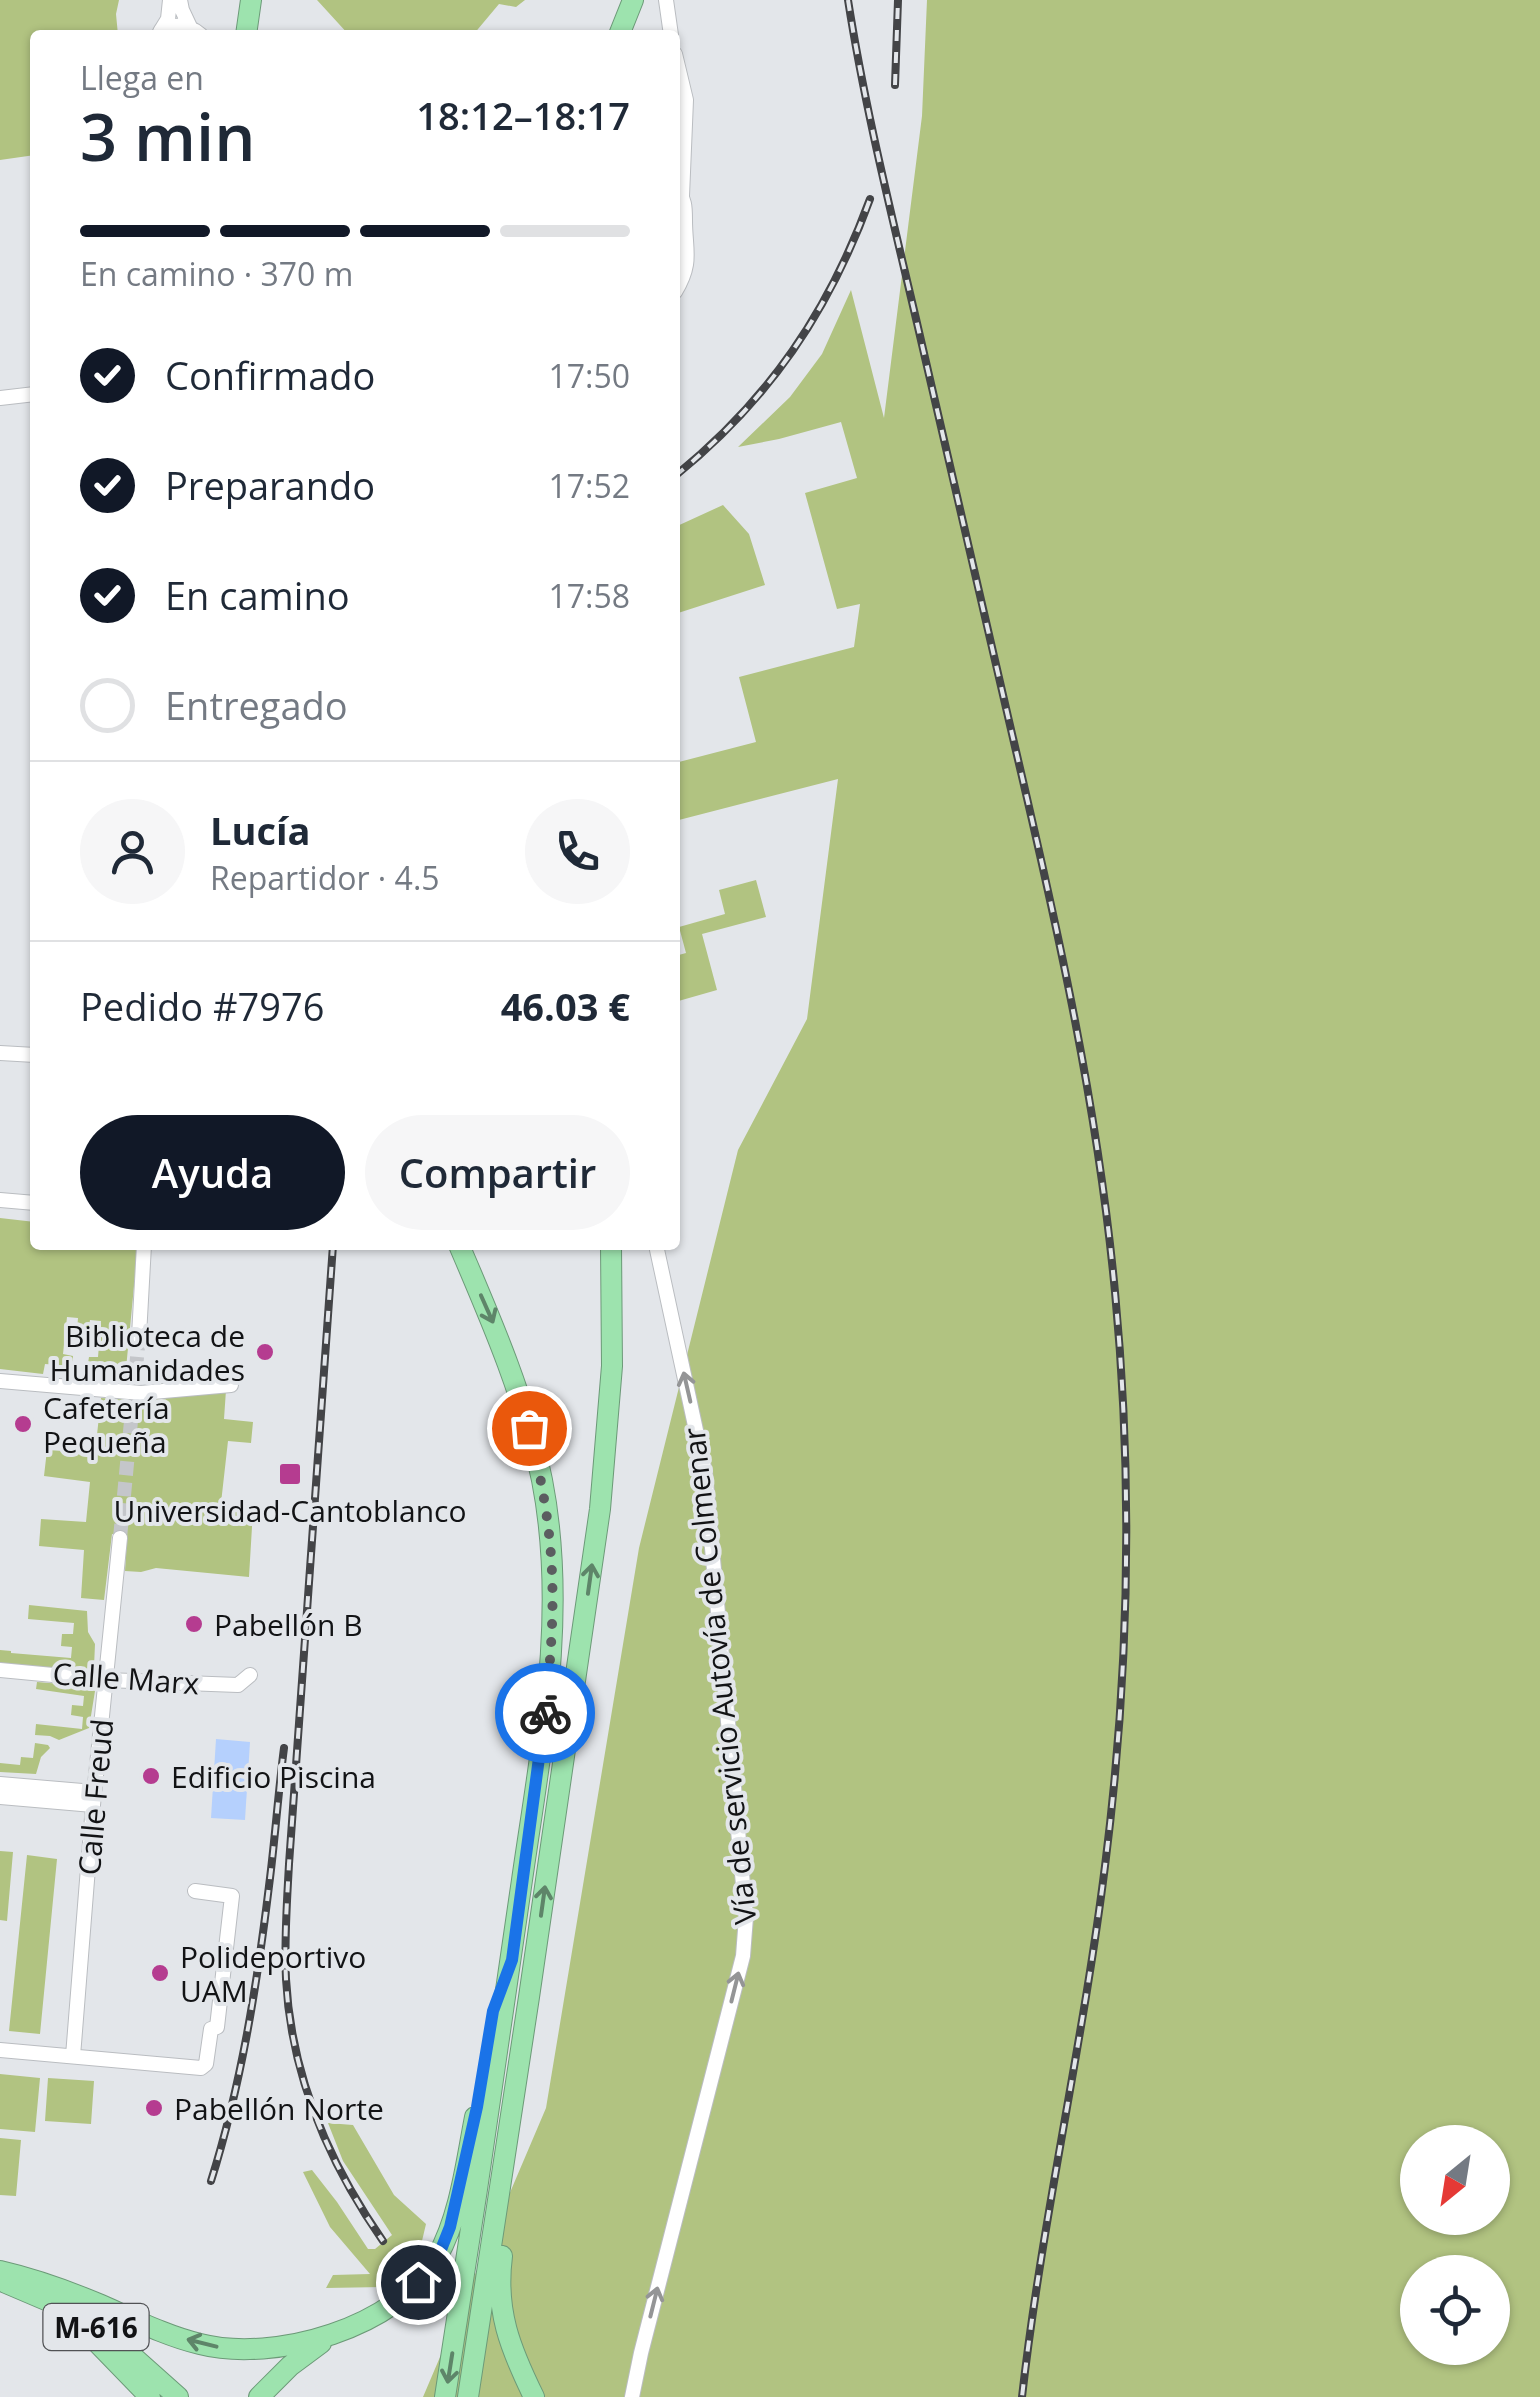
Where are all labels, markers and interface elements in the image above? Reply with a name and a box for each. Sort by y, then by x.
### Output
text: Llega en [80,56,204,99]
text: 18:12–18:17 [416,89,630,141]
text: 3 min [80,92,255,180]
text: En camino · 370 m [80,252,353,295]
icon: check [80,348,135,403]
text: Confirmado [165,349,375,401]
text: 17:50 [548,354,630,397]
icon: check [80,458,135,513]
text: Preparando [165,459,375,511]
text: 17:52 [548,464,630,507]
icon: check [80,568,135,623]
text: En camino [165,569,350,621]
text: 17:58 [548,574,630,617]
text: Entregado [165,679,348,731]
button: person [80,799,185,904]
button: phone [525,799,630,904]
text: Lucía [210,804,311,856]
text: Repartidor · 4.5 [210,856,440,899]
text: Pedido #7976 [80,980,324,1032]
text: 46.03 € [501,980,630,1032]
button: Ayuda [80,1115,345,1230]
button: Compartir [365,1115,630,1230]
one-way arrow [479,1293,497,1324]
place label: Biblioteca de Humanidades [50,1315,245,1390]
marker: Biblioteca de Humanidades [254,1341,276,1363]
one-way arrow [677,1372,696,1404]
pin [487,1386,572,1471]
place label: Cafetería Pequeña [43,1387,170,1462]
icon: bag [502,1401,557,1456]
marker: Cafetería Pequeña [12,1413,34,1435]
street label: Vía de servicio Autovía de Colmenar [673,1426,765,1926]
marker: Universidad-Cantoblanco [277,1461,303,1487]
place label: Universidad-Cantoblanco [114,1490,466,1531]
one-way arrow [581,1564,599,1596]
place label: Pabellón B [214,1604,363,1645]
marker: Pabellón B [183,1613,205,1635]
street label: Calle Marx [51,1652,201,1704]
courier [495,1663,595,1763]
icon: bike [518,1686,573,1741]
street label: Calle Freud [68,1717,122,1877]
place label: Edificio Piscina [171,1756,376,1797]
marker: Edificio Piscina [140,1765,162,1787]
one-way arrow [535,1885,553,1918]
place label: Polideportivo UAM [180,1936,366,2011]
marker: Polideportivo UAM [149,1962,171,1984]
one-way arrow [727,1972,745,2004]
place label: Pabellón Norte [174,2088,384,2129]
marker: Pabellón Norte [143,2097,165,2119]
north arrow [1400,2125,1510,2235]
map controls [1400,2125,1510,2365]
pin [376,2240,461,2325]
icon: home [391,2255,446,2310]
button: locate [1400,2255,1510,2365]
one-way arrow [646,2287,664,2319]
road number: M-616 [44,2304,148,2350]
one-way arrow [186,2333,218,2351]
one-way arrow [440,2351,458,2384]

